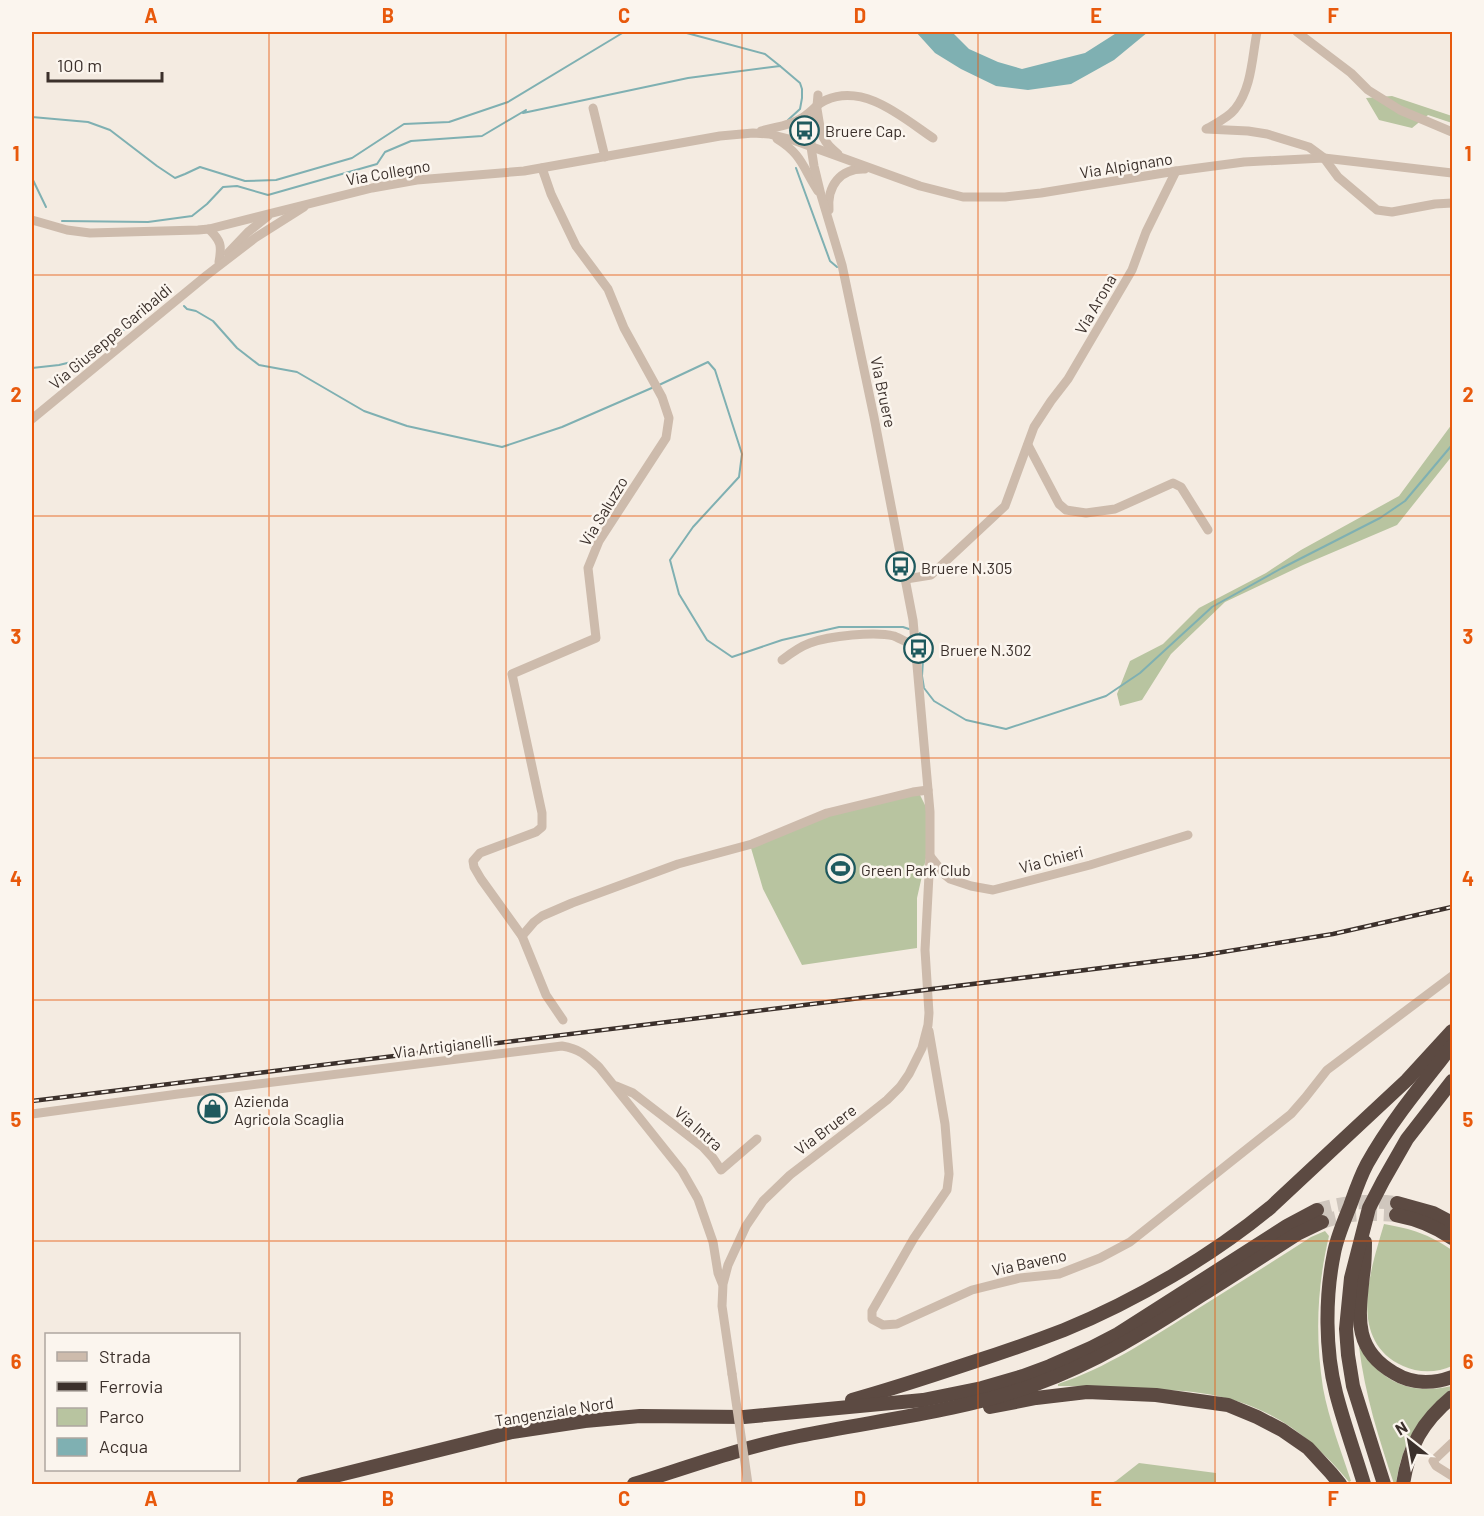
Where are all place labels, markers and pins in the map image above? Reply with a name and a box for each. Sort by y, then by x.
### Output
bus stop icon: Bruere Cap. [788,114,820,146]
place label: Bruere Cap. [825,121,906,140]
bus stop icon: Bruere N.305 [884,551,916,583]
place label: Bruere N.305 [921,558,1012,577]
bus stop icon: Bruere N.302 [903,633,935,665]
place label: Bruere N.302 [940,640,1032,659]
sports icon: Green Park Club [824,853,856,885]
place label: Green Park Club [861,860,971,879]
place label: Azienda Agricola Scaglia [234,1091,344,1128]
shop icon: Azienda Agricola Scaglia [197,1093,229,1125]

